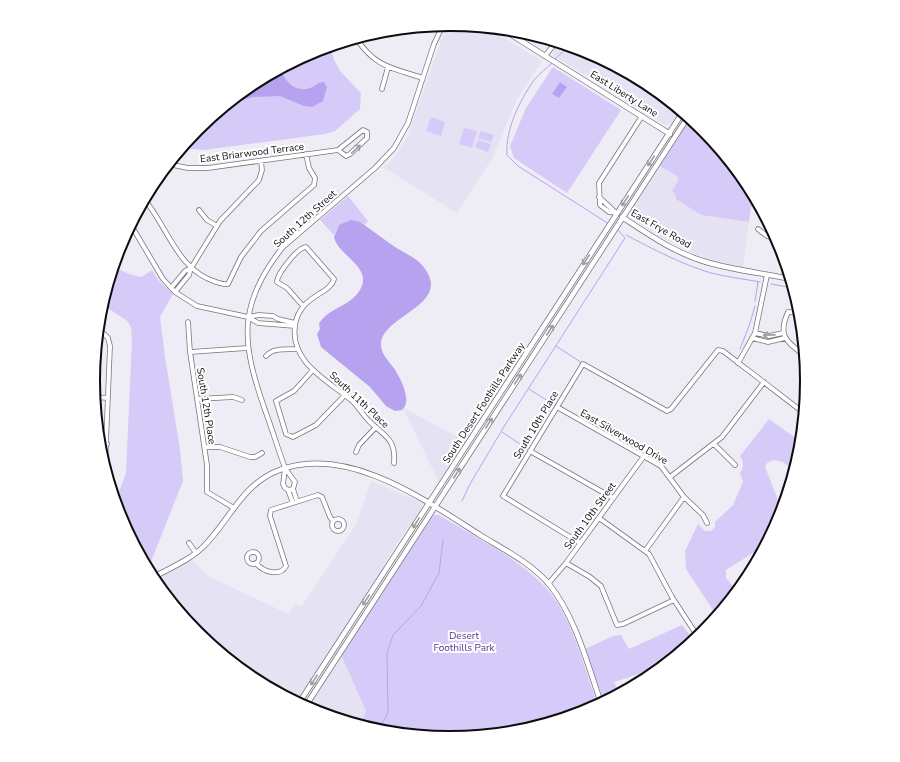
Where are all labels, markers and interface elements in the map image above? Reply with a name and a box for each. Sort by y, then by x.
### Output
street label: East Liberty Lane [587,67,661,121]
street label: East Briarwood Terrace [199,140,305,166]
one-way arrow [351,144,361,154]
one-way arrow [647,155,655,166]
street label: South 12th Street [271,187,340,251]
one-way arrow [621,195,629,206]
street label: East Frye Road [628,206,694,252]
one-way arrow [582,255,590,266]
one-way arrow [546,325,554,336]
one-way arrow [763,331,776,339]
street label: South Desert Foothills Parkway [440,339,529,466]
street label: South 12th Place [193,367,219,445]
street label: South 11th Place [326,369,392,431]
one-way arrow [514,374,522,385]
street label: South 10th Place [510,388,562,462]
street label: East Silverwood Drive [578,406,670,468]
one-way arrow [486,417,494,429]
one-way arrow [453,468,461,479]
street label: South 10th Street [561,479,619,553]
one-way arrow [412,517,420,528]
one-way arrow [362,594,370,606]
park label: Desert Foothills Park [433,629,496,655]
one-way arrow [310,675,318,686]

